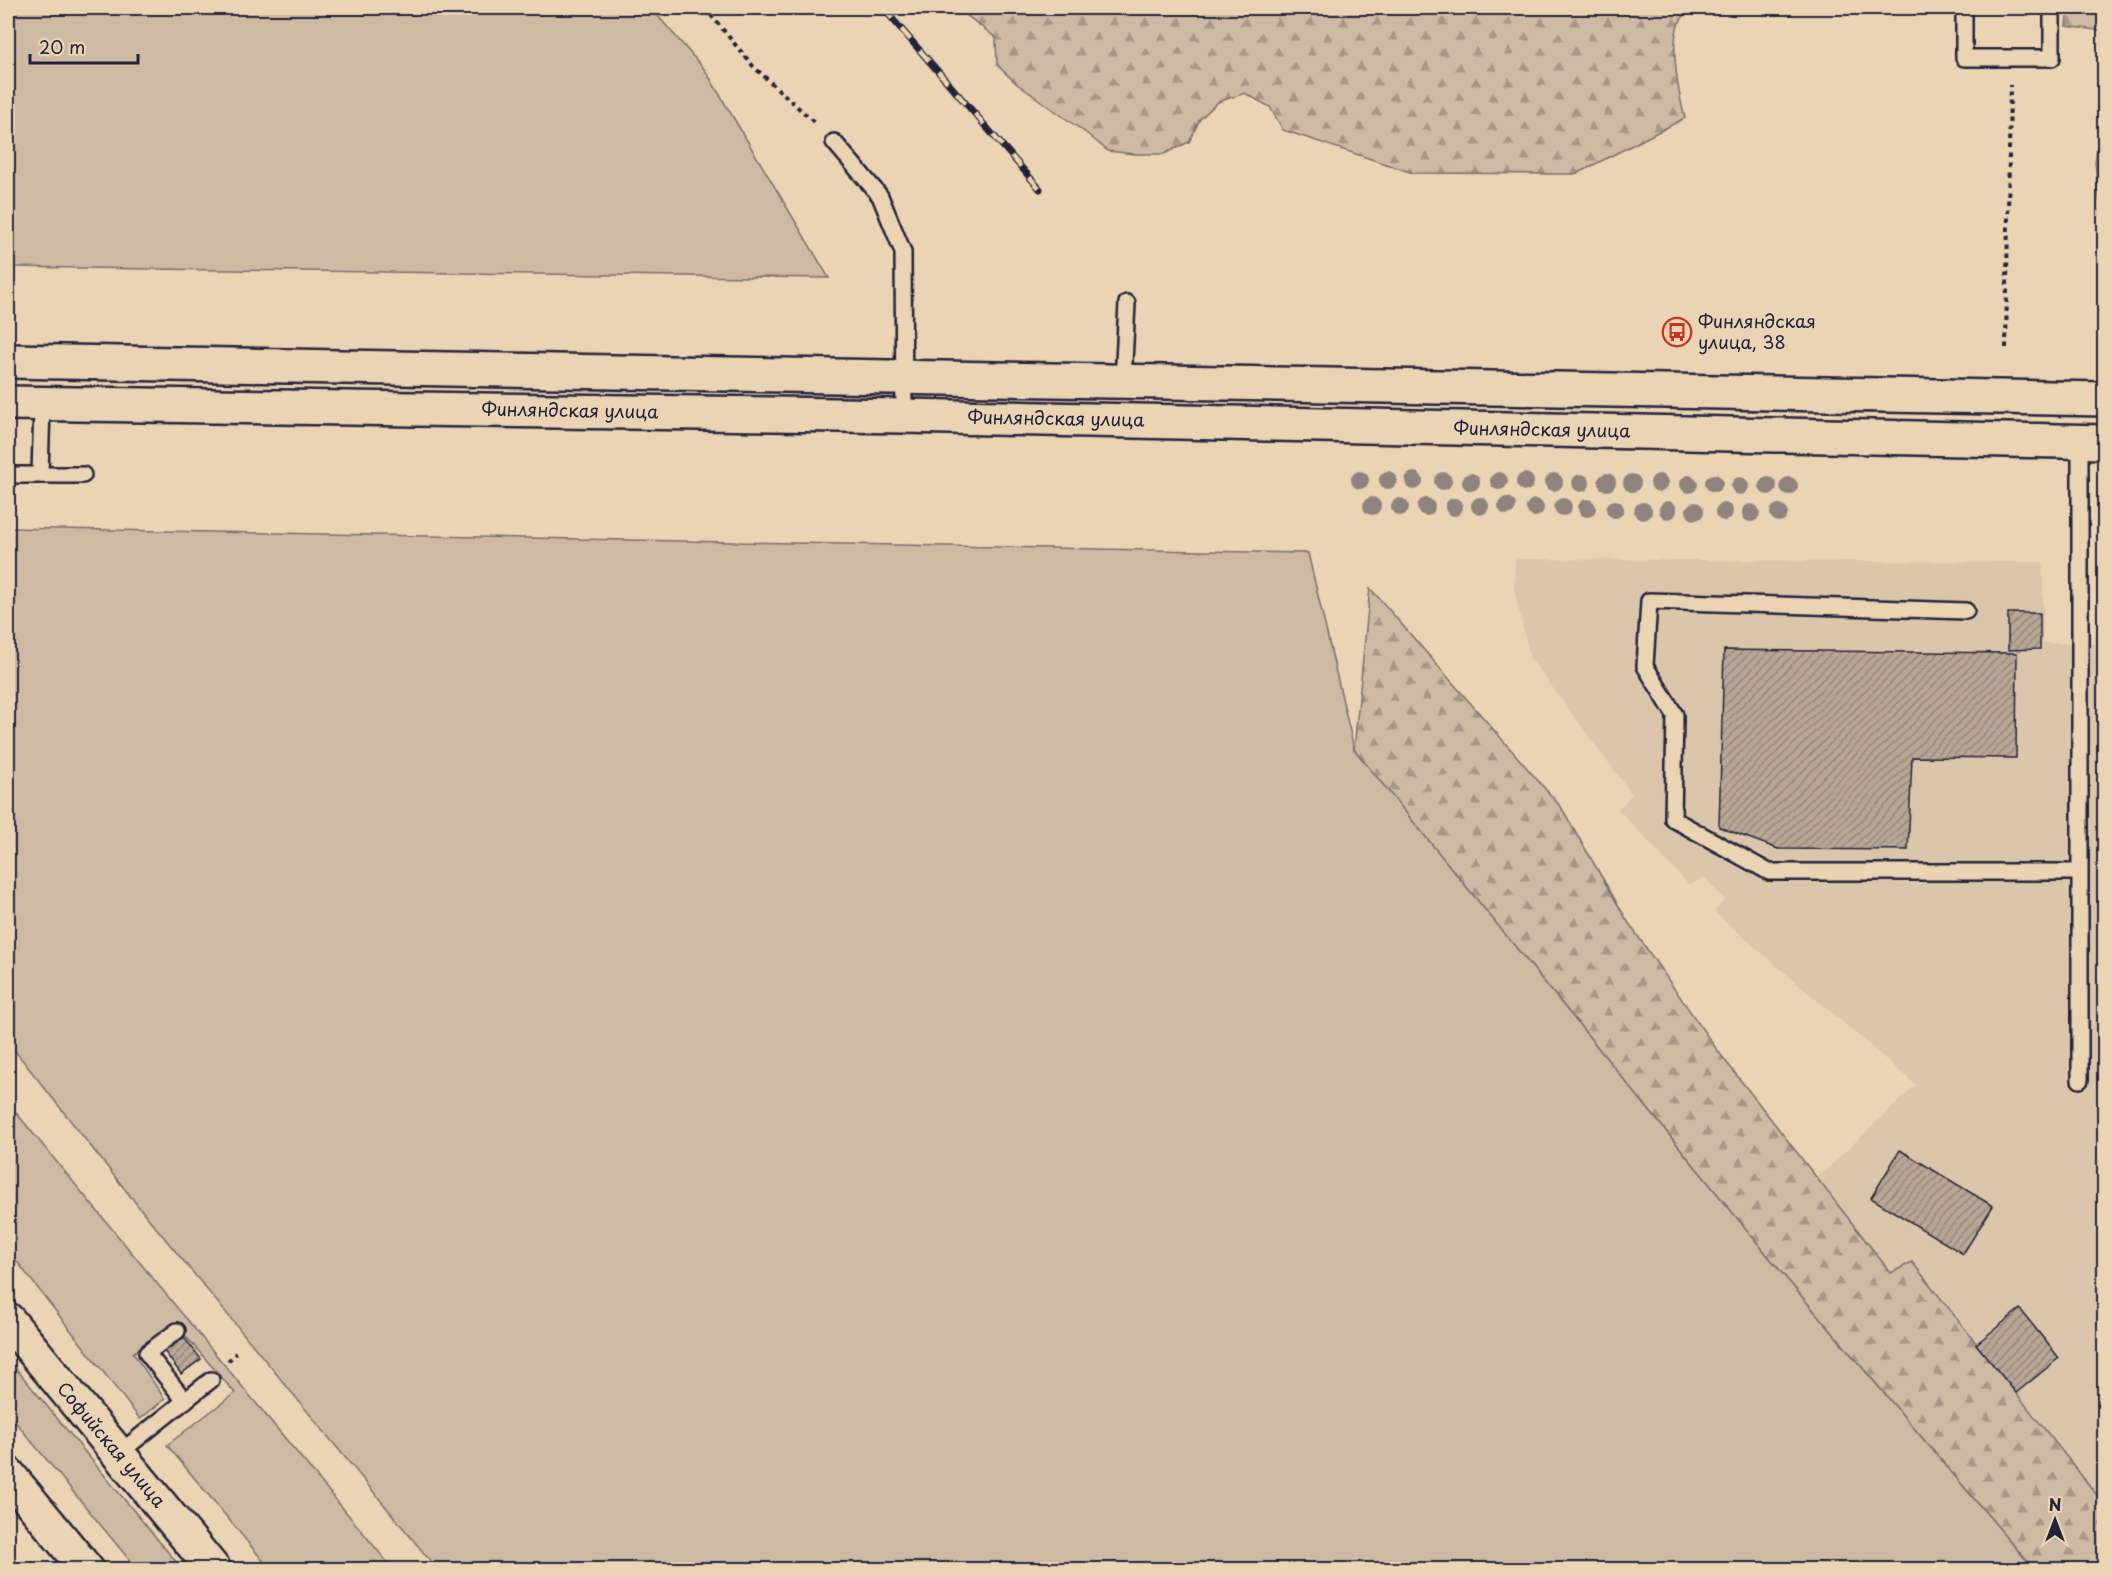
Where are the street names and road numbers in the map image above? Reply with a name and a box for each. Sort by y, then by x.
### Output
street label: Финляндская улица [481,394,659,425]
street label: Финляндская улица [967,402,1145,433]
street label: Финляндская улица [1453,413,1631,444]
street label: Софийская улица [51,1375,173,1513]

